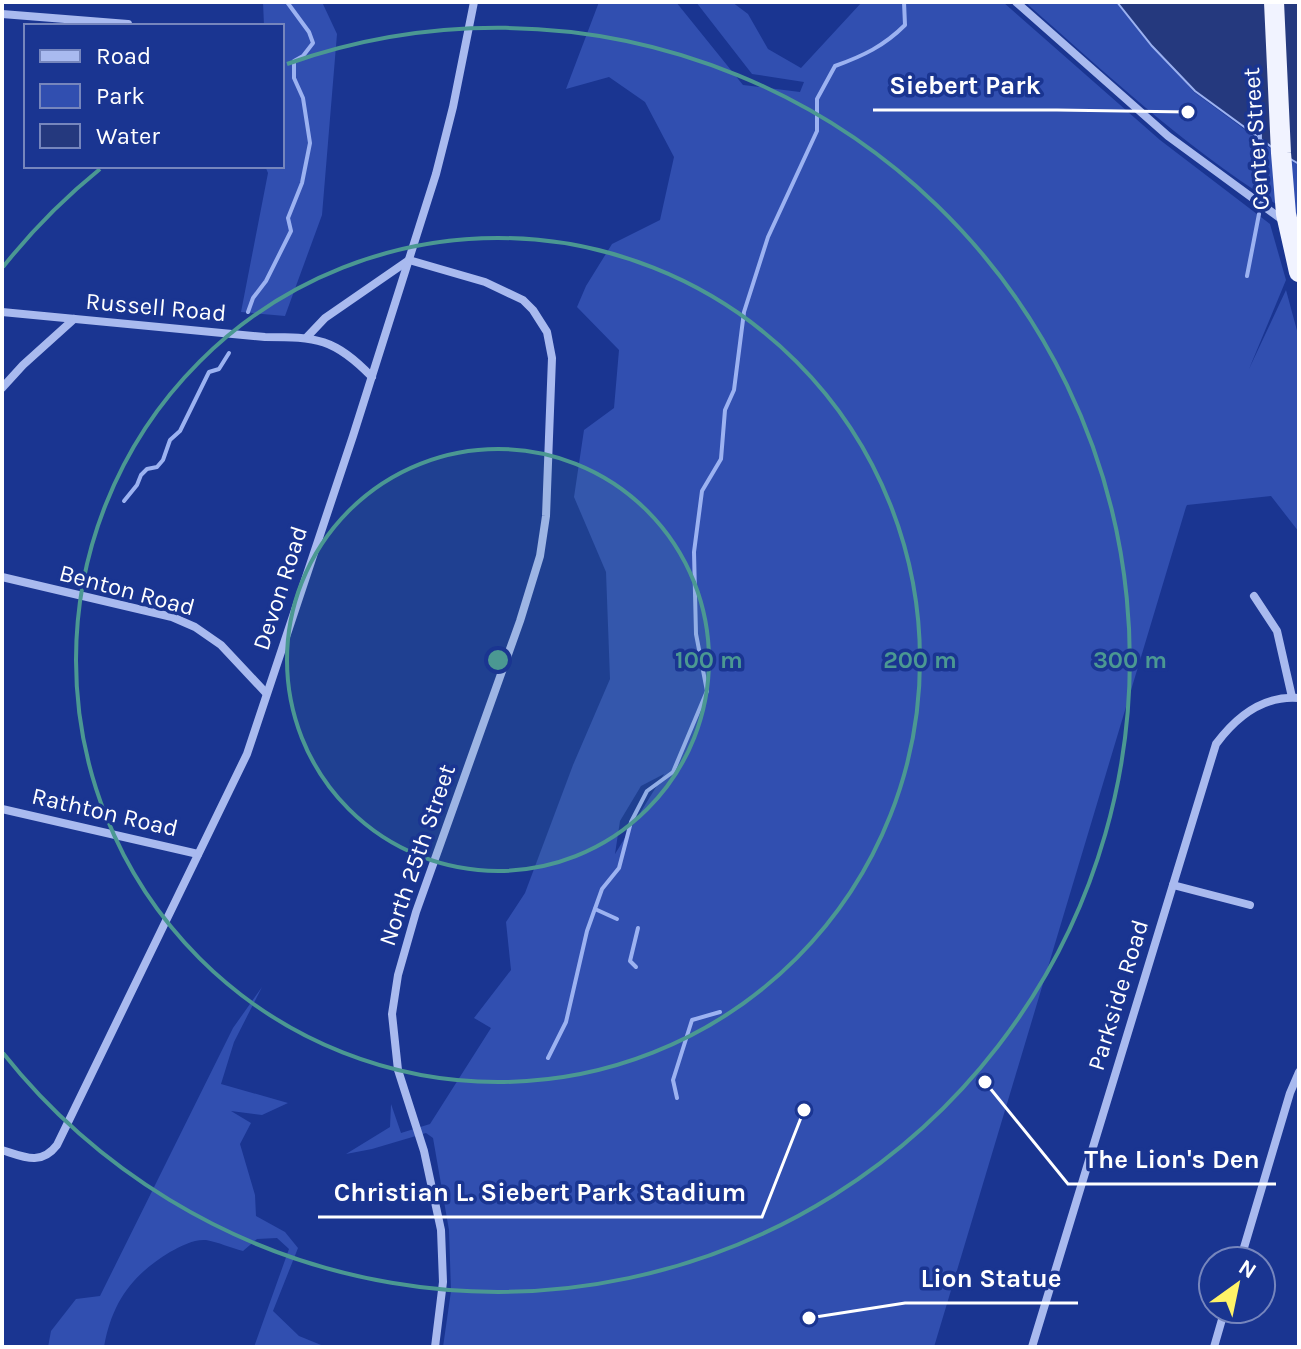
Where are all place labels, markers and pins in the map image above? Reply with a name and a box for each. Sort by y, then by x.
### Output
callout: Siebert Park [873,60,1057,110]
centre of rings [484,646,512,674]
callout: The Lion's Den [1068,1134,1276,1184]
callout: Christian L. Siebert Park Stadium [318,1167,762,1217]
callout: Lion Statue [905,1253,1078,1303]

